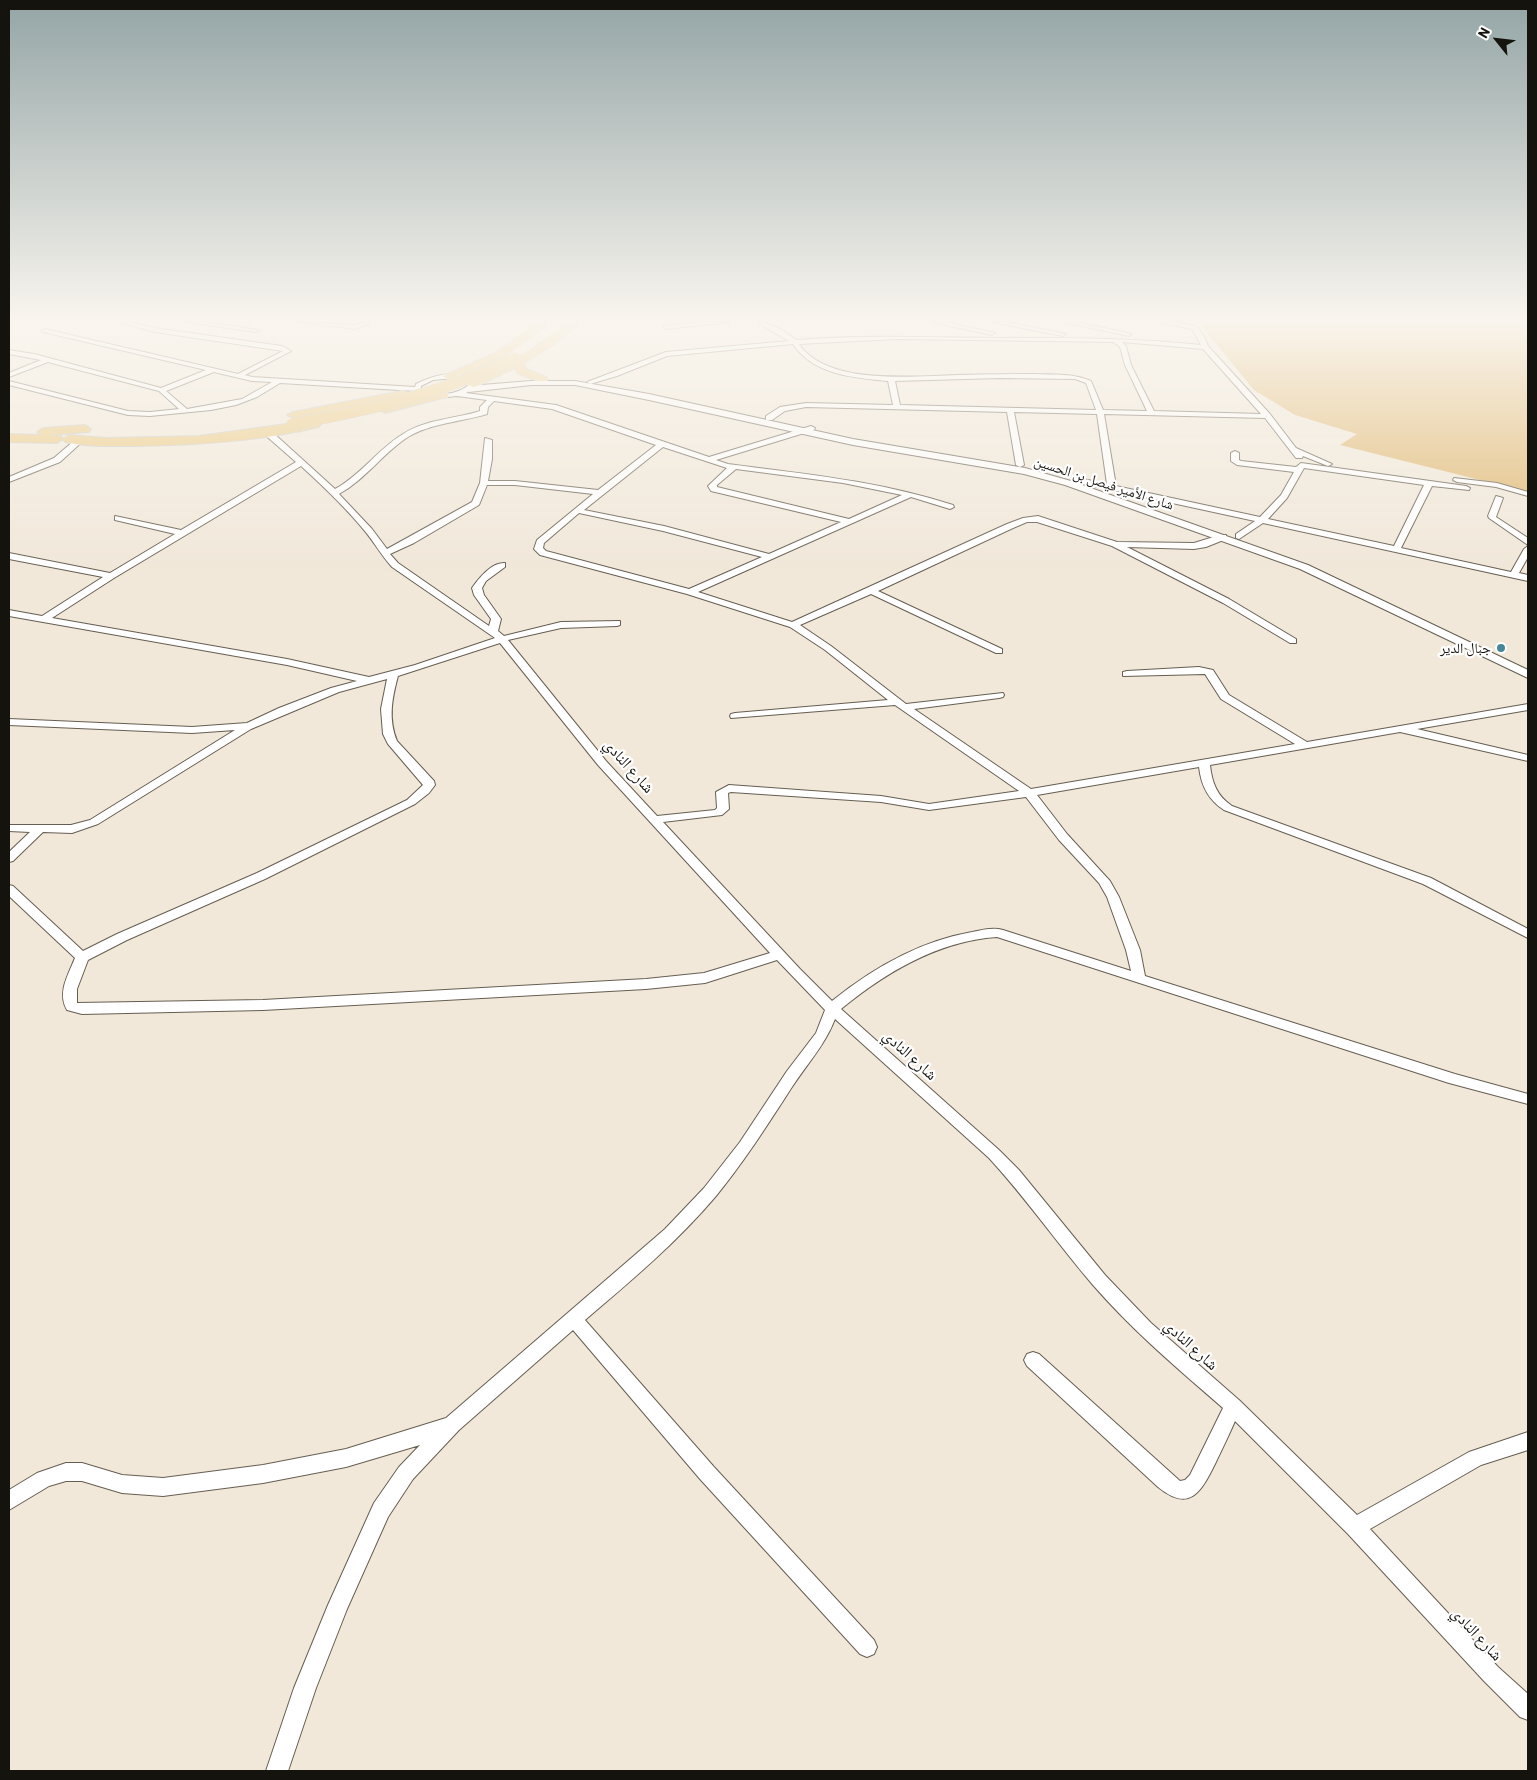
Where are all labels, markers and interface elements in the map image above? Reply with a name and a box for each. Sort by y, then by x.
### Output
north arrow [1472,15,1522,65]
text: N [1474,24,1493,41]
street label: شارع الأمير فيصل بن الحسين [1032,452,1176,514]
place label: جبال الدير [1440,640,1491,656]
marker: جبال الدير [1495,642,1507,654]
street label: شارع النادي [600,735,658,797]
street label: شارع النادي [879,1026,941,1084]
street label: شارع النادي [1160,1316,1222,1374]
street label: شارع النادي [1447,1603,1507,1665]

